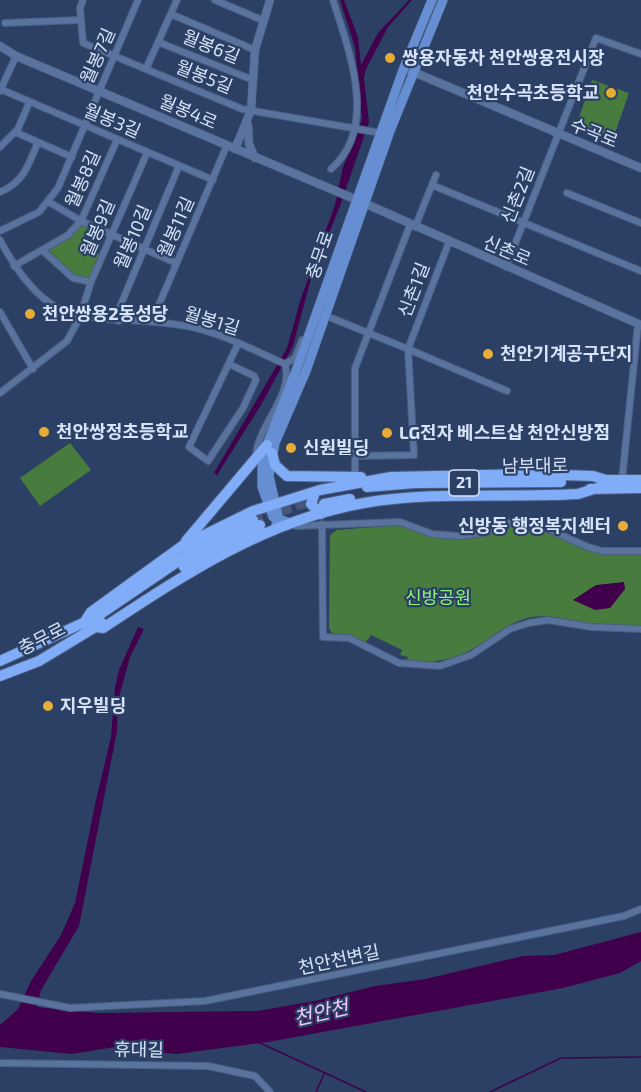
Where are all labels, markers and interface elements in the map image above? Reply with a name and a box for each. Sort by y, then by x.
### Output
street label: 월봉7길 [76,25,120,87]
street label: 월봉6길 [179,26,243,68]
place label: 쌍용자동차 천안쌍용전시장 [402,47,605,69]
marker: 쌍용자동차 천안쌍용전시장 [383,51,397,65]
street label: 월봉5길 [172,56,236,98]
place label: 천안수곡초등학교 [467,82,599,104]
marker: 천안수곡초등학교 [604,86,618,100]
street label: 월봉4로 [156,90,220,134]
street label: 월봉3길 [80,99,144,143]
street label: 수곡로 [567,114,621,152]
street label: 월봉8길 [61,147,105,211]
street label: 신촌2길 [497,163,539,227]
street label: 월봉11길 [153,193,199,261]
street label: 월봉9길 [76,196,120,260]
street label: 월봉10길 [110,202,156,272]
street label: 충무로 [302,228,338,282]
street label: 신촌로 [480,231,534,271]
street label: 신촌1길 [394,260,434,320]
street label: 월봉1길 [182,302,242,340]
place label: 천안쌍용2동성당 [42,303,168,325]
marker: 천안쌍용2동성당 [23,307,37,321]
place label: 천안기계공구단지 [500,343,632,365]
marker: 천안기계공구단지 [481,347,495,361]
place label: 천안쌍정초등학교 [56,421,188,443]
place label: LG전자 베스트샵 천안신방점 [399,422,610,444]
marker: 천안쌍정초등학교 [37,425,51,439]
marker: LG전자 베스트샵 천안신방점 [380,426,394,440]
place label: 신원빌딩 [303,437,369,459]
marker: 신원빌딩 [284,441,298,455]
street label: 남부대로 [502,455,568,477]
road number: 21 [449,470,479,496]
place label: 신방동 행정복지센터 [458,515,611,537]
marker: 신방동 행정복지센터 [616,519,630,533]
park label: 신방공원 [405,587,471,609]
street label: 충무로 [15,618,69,660]
place label: 지우빌딩 [60,695,126,717]
marker: 지우빌딩 [41,699,55,713]
street label: 천안천변길 [296,941,382,979]
water label: 천안천 [291,995,351,1031]
street label: 휴대길 [114,1039,164,1061]

